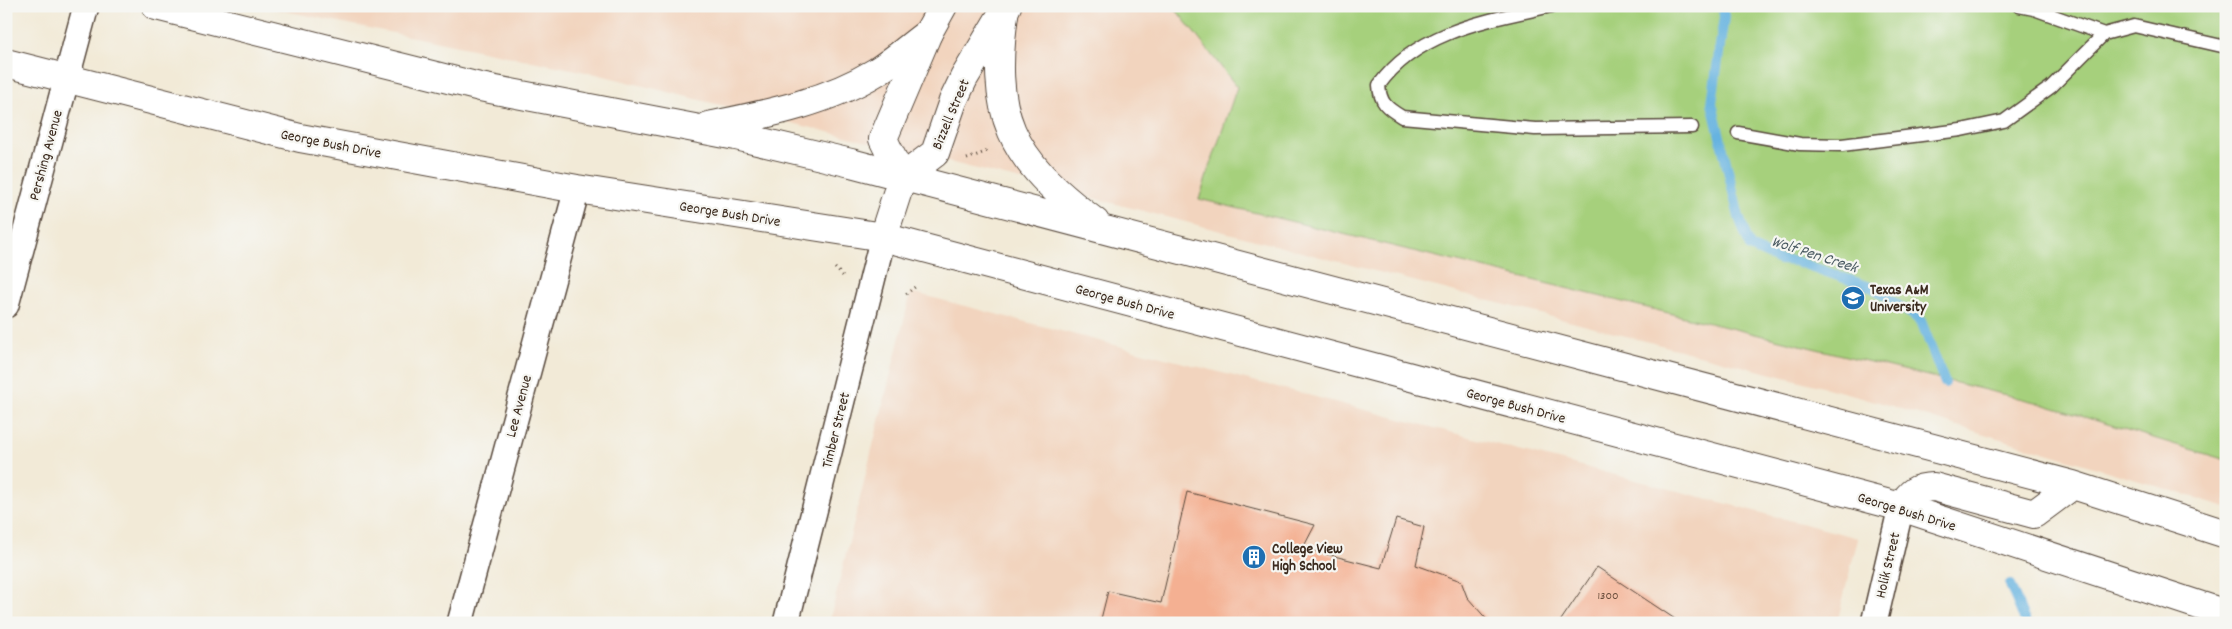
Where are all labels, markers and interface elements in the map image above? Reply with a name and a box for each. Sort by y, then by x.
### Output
street label: Bizzell Street [927,76,977,154]
street label: Pershing Avenue [24,107,70,203]
street label: George Bush Drive [278,124,383,166]
street label: George Bush Drive [678,196,782,234]
water label: Wolf Pen Creek [1768,231,1862,281]
street label: George Bush Drive [1072,279,1177,327]
place label: Texas A&M University [1870,280,1929,319]
school or university icon: Texas A&M University [1840,285,1866,311]
street label: Lee Avenue [501,372,539,440]
street label: George Bush Drive [1463,383,1568,431]
street label: Timber Street [817,390,857,471]
street label: George Bush Drive [1854,487,1959,538]
street label: Holik Street [1871,530,1907,600]
place label: College View High School [1272,539,1343,578]
building icon: College View High School [1241,544,1267,570]
house number: 1300 [1597,588,1619,605]

